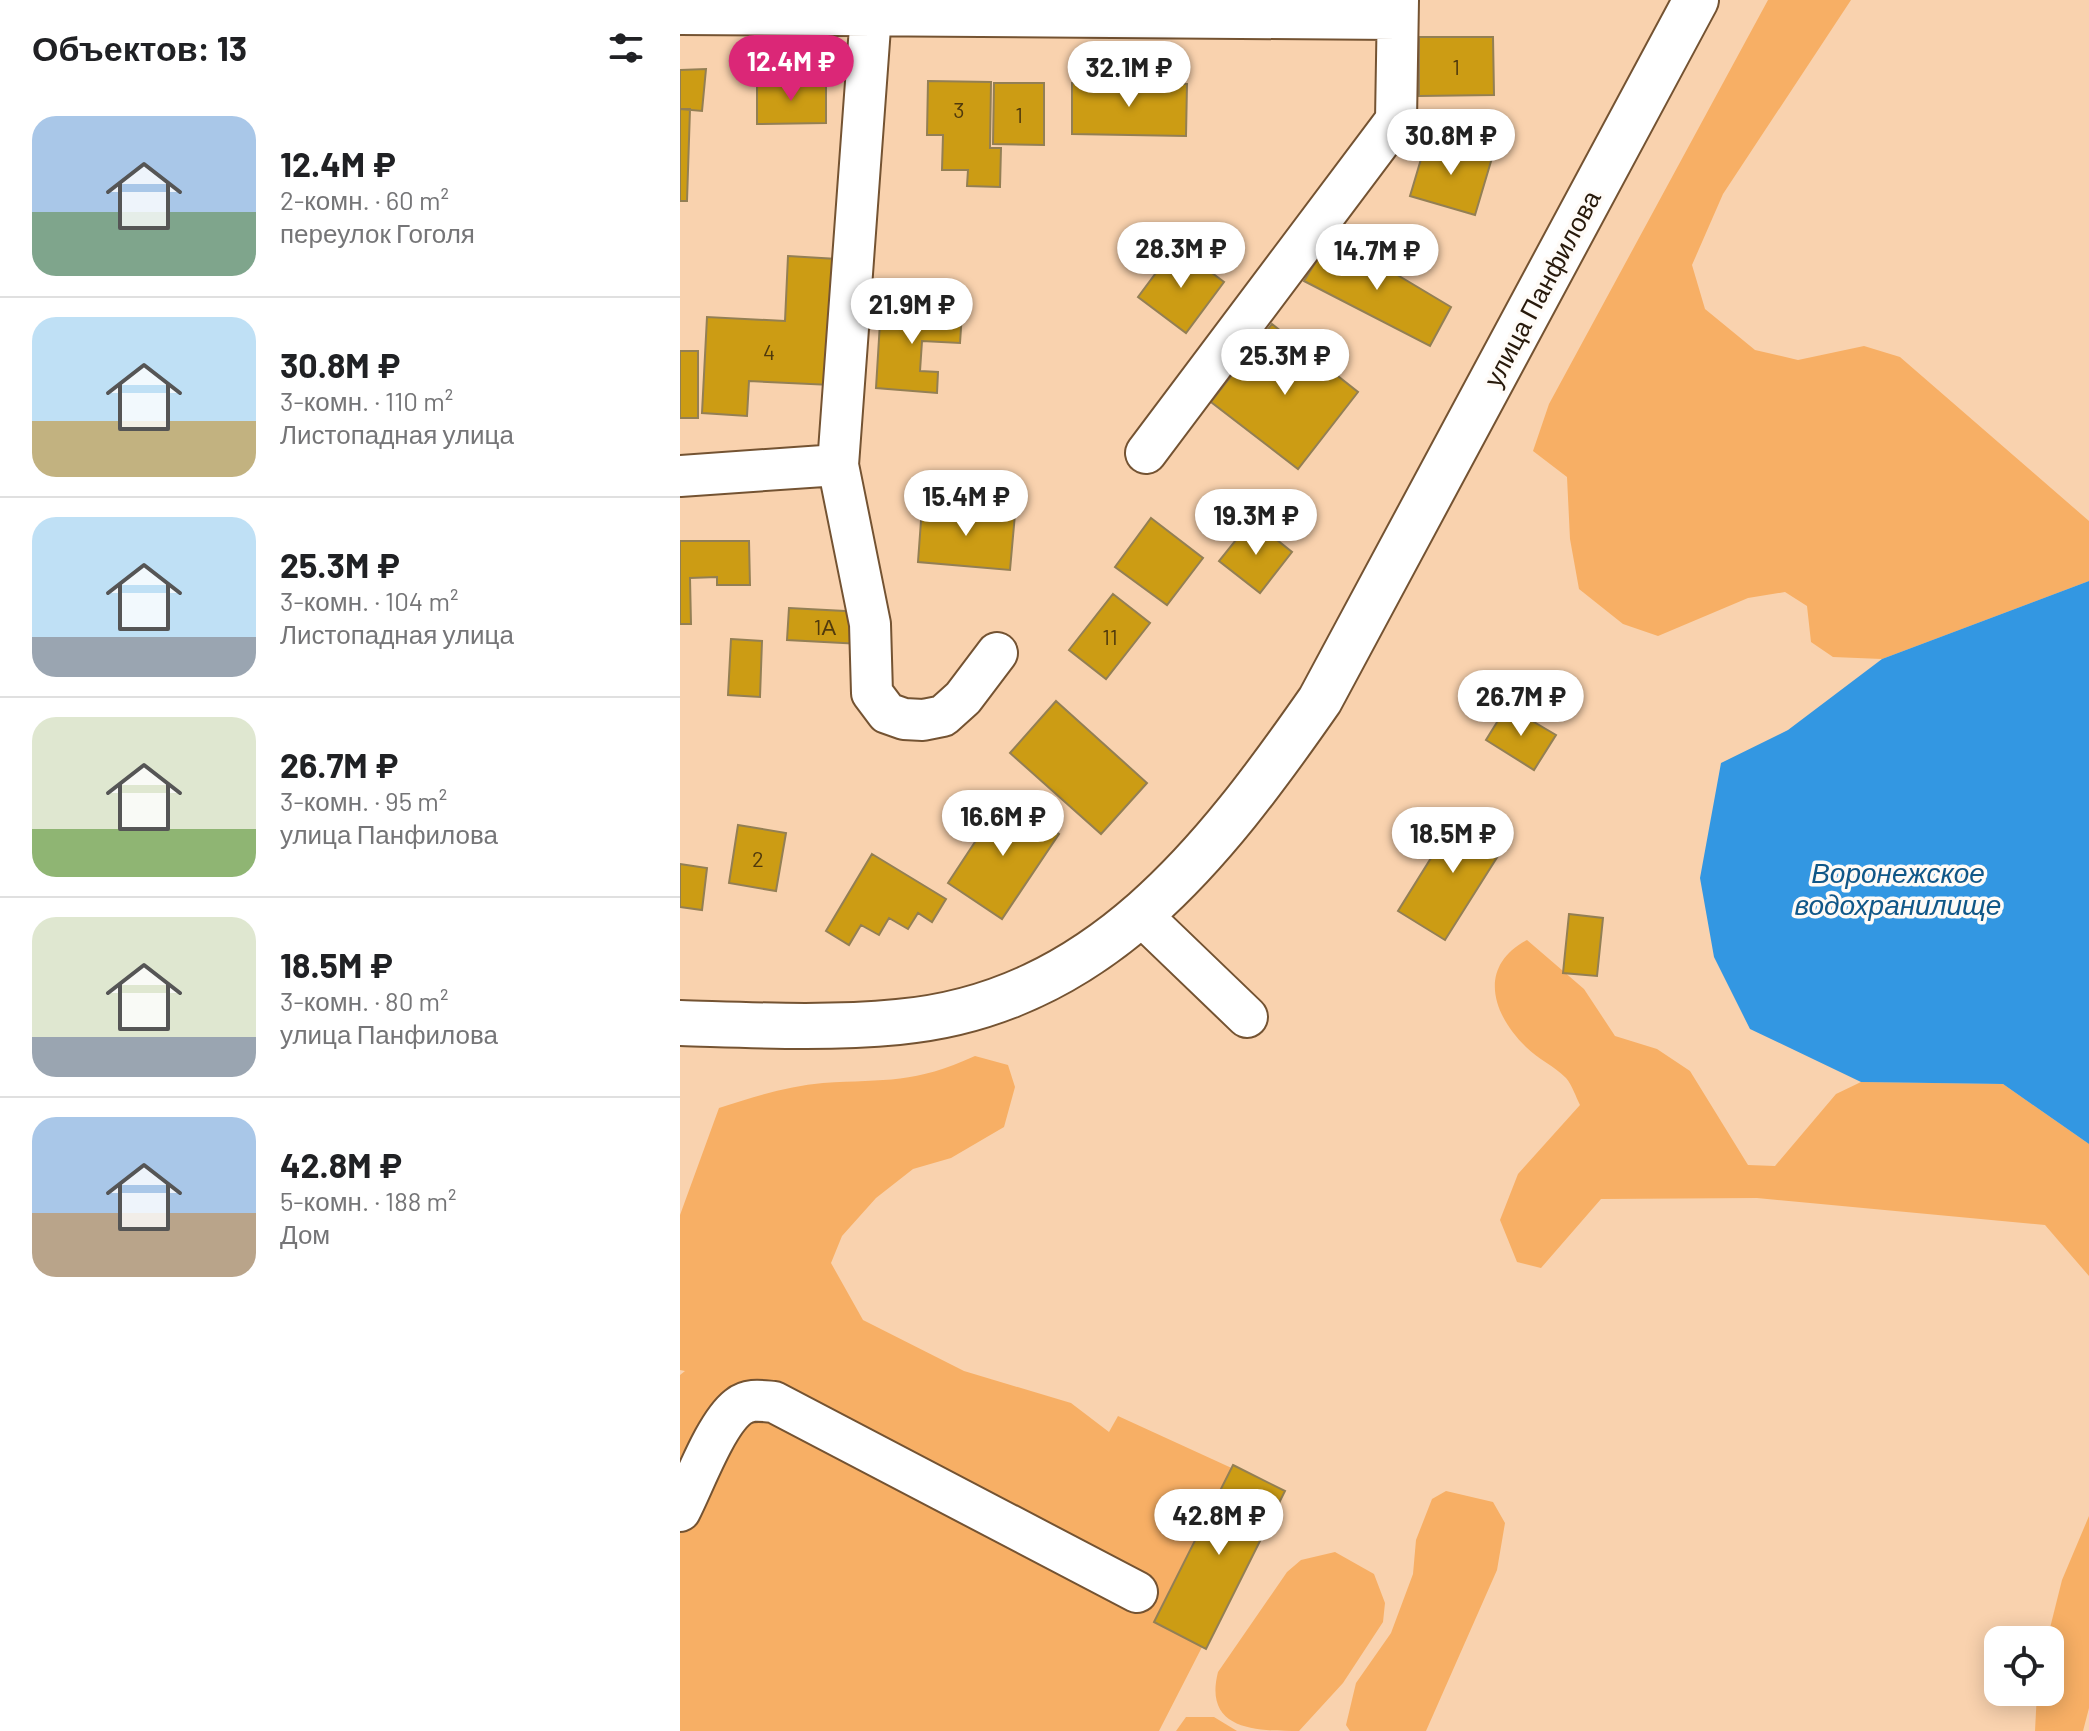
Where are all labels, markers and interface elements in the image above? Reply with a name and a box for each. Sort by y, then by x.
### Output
icon: filters [604,26,648,70]
text: Объектов: 13 [32,27,247,68]
pin: 12.4M ₽ [717,35,865,103]
pin: 32.1M ₽ [1055,41,1203,109]
text: 12.4M ₽ [747,45,835,76]
text: 32.1M ₽ [1086,51,1172,82]
house number: 1 [1452,53,1460,79]
house number: 3 [953,96,965,122]
house number: 1 [1015,101,1023,127]
pin: 30.8M ₽ [1377,109,1525,177]
text: 30.8M ₽ [1405,119,1497,150]
text: 12.4M ₽ [280,143,396,184]
icon: home [96,148,192,244]
text: 2-комн. · 60 m² [280,184,449,215]
street label: улица Панфилова [1476,184,1606,392]
text: переулок Гоголя [280,217,475,248]
pin: 28.3M ₽ [1107,222,1255,290]
pin: 14.7M ₽ [1303,224,1451,292]
text: 28.3M ₽ [1135,232,1227,263]
text: 14.7M ₽ [1334,234,1420,265]
pin: 21.9M ₽ [838,278,986,346]
text: 21.9M ₽ [869,288,955,319]
pin: 25.3M ₽ [1211,329,1359,397]
house number: 4 [763,338,775,364]
text: 25.3M ₽ [1239,339,1331,370]
text: 30.8M ₽ [280,344,400,385]
icon: home [96,349,192,445]
text: 3-комн. · 110 m² [280,385,453,416]
text: Листопадная улица [280,418,514,449]
pin: 15.4M ₽ [892,470,1040,538]
text: 15.4M ₽ [922,480,1010,511]
pin: 19.3M ₽ [1182,489,1330,557]
text: 19.3M ₽ [1213,499,1299,530]
text: 25.3M ₽ [280,544,400,585]
icon: home [96,549,192,645]
text: 3-комн. · 104 m² [280,585,458,616]
house number: 1А [814,613,837,639]
text: Листопадная улица [280,618,514,649]
house number: 11 [1102,623,1118,649]
pin: 26.7M ₽ [1447,670,1595,738]
text: 26.7M ₽ [1476,680,1566,711]
text: 26.7M ₽ [280,744,398,785]
icon: home [96,749,192,845]
text: 3-комн. · 95 m² [280,785,447,816]
pin: 16.6M ₽ [929,790,1077,858]
text: 16.6M ₽ [960,800,1046,831]
pin: 18.5M ₽ [1379,807,1527,875]
text: 18.5M ₽ [1410,817,1496,848]
text: улица Панфилова [280,818,498,849]
house number: 2 [752,845,764,871]
water label: Воронежское водохранилище [1795,855,2001,921]
text: 18.5M ₽ [280,944,393,985]
icon: home [96,949,192,1045]
text: 3-комн. · 80 m² [280,985,449,1016]
text: улица Панфилова [280,1018,498,1049]
text: 42.8M ₽ [280,1144,402,1185]
icon: home [96,1149,192,1245]
text: 5-комн. · 188 m² [280,1185,456,1216]
text: Дом [280,1218,330,1249]
pin: 42.8M ₽ [1145,1489,1293,1557]
text: 42.8M ₽ [1172,1499,1266,1530]
map controls [1984,1626,2064,1706]
button: locate [1984,1626,2064,1706]

